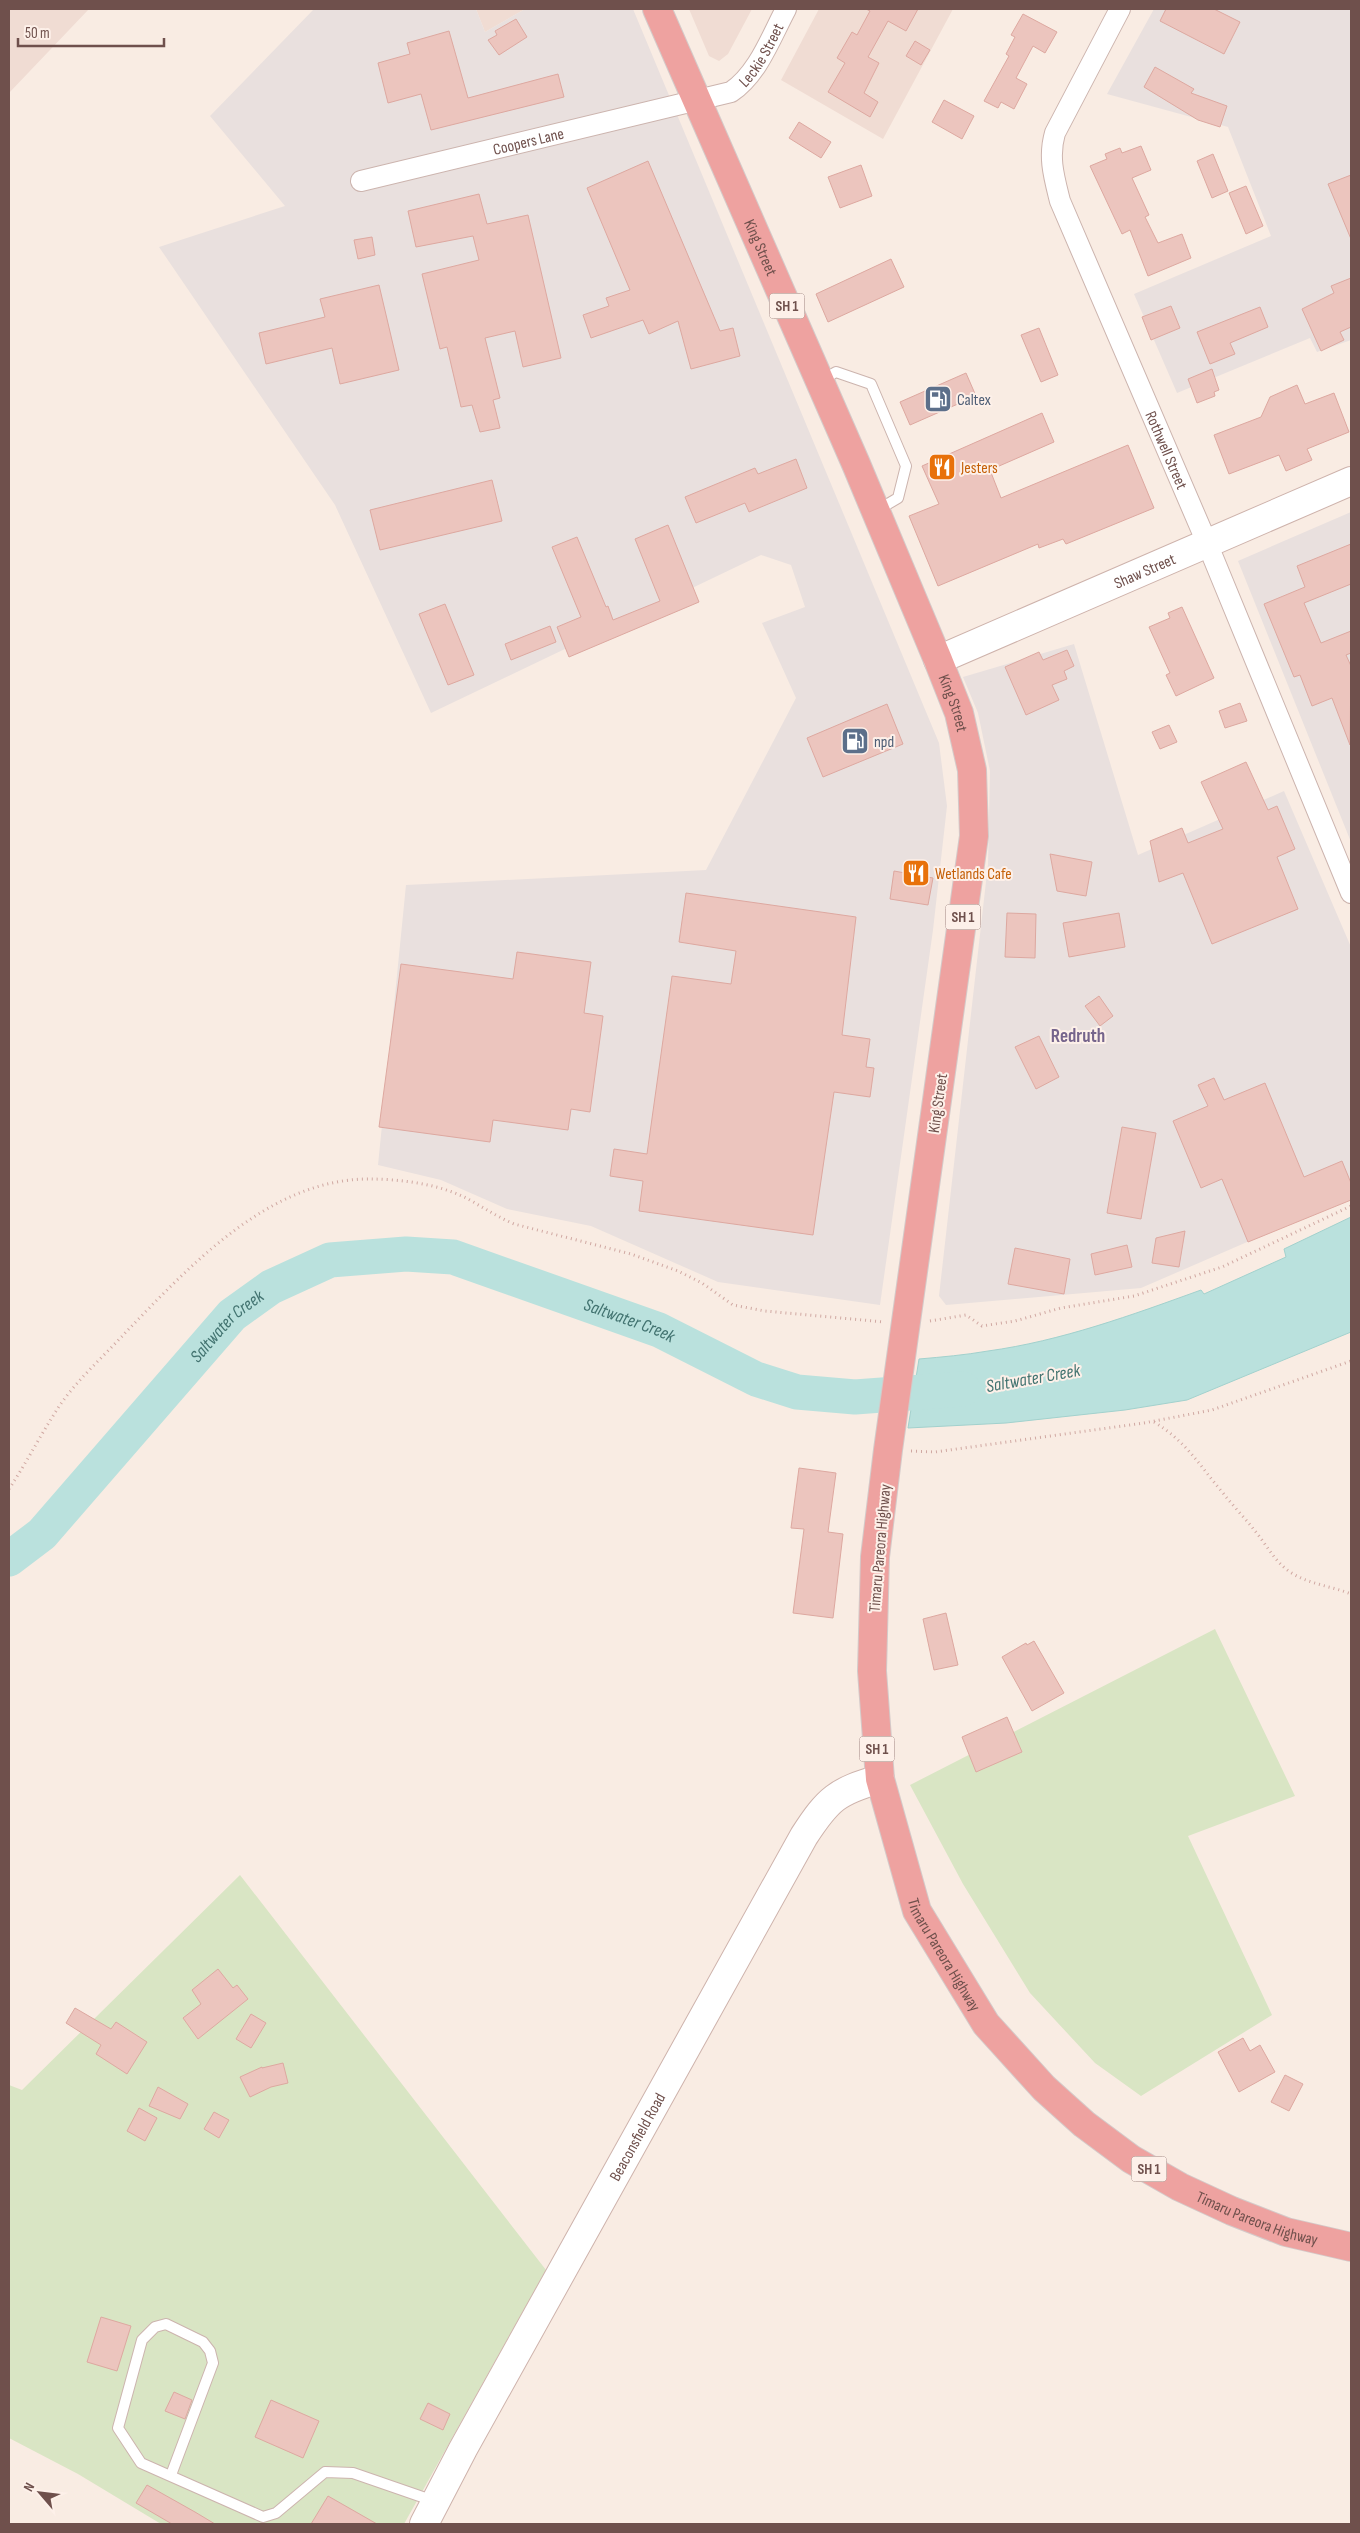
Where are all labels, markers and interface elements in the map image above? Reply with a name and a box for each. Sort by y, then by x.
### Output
scale bar [18,15,164,47]
street label: Leckie Street [736,20,788,91]
text: 50 m [25,24,50,43]
street label: Coopers Lane [491,125,566,160]
street label: King Street [739,217,781,279]
road number: SH 1 [770,294,804,318]
fuel station icon: Caltex [923,384,953,414]
place label: Caltex [957,391,991,410]
street label: Rothwell Street [1140,408,1191,493]
restaurant icon: Jesters [927,452,957,482]
place label: Jesters [960,459,998,478]
street label: Shaw Street [1111,550,1179,594]
street label: King Street [934,672,971,734]
fuel station icon: npd [840,726,870,756]
place label: npd [874,733,894,752]
restaurant icon: Wetlands Cafe [901,858,931,888]
place label: Wetlands Cafe [935,865,1012,884]
road number: SH 1 [946,904,980,930]
district label: Redruth [1051,1025,1105,1048]
street label: King Street [925,1072,952,1134]
water label: Saltwater Creek [186,1285,269,1367]
water label: Saltwater Creek [581,1294,679,1348]
water label: Saltwater Creek [985,1360,1083,1397]
street label: Timaru Pareora Highway [865,1483,896,1613]
road number: SH 1 [860,1736,894,1762]
street label: Timaru Pareora Highway [903,1896,984,2015]
street label: Beaconsfield Road [606,2090,670,2185]
road number: SH 1 [1132,2156,1166,2182]
street label: Timaru Pareora Highway [1193,2188,1320,2250]
north arrow [15,2468,65,2518]
text: N [20,2480,38,2494]

